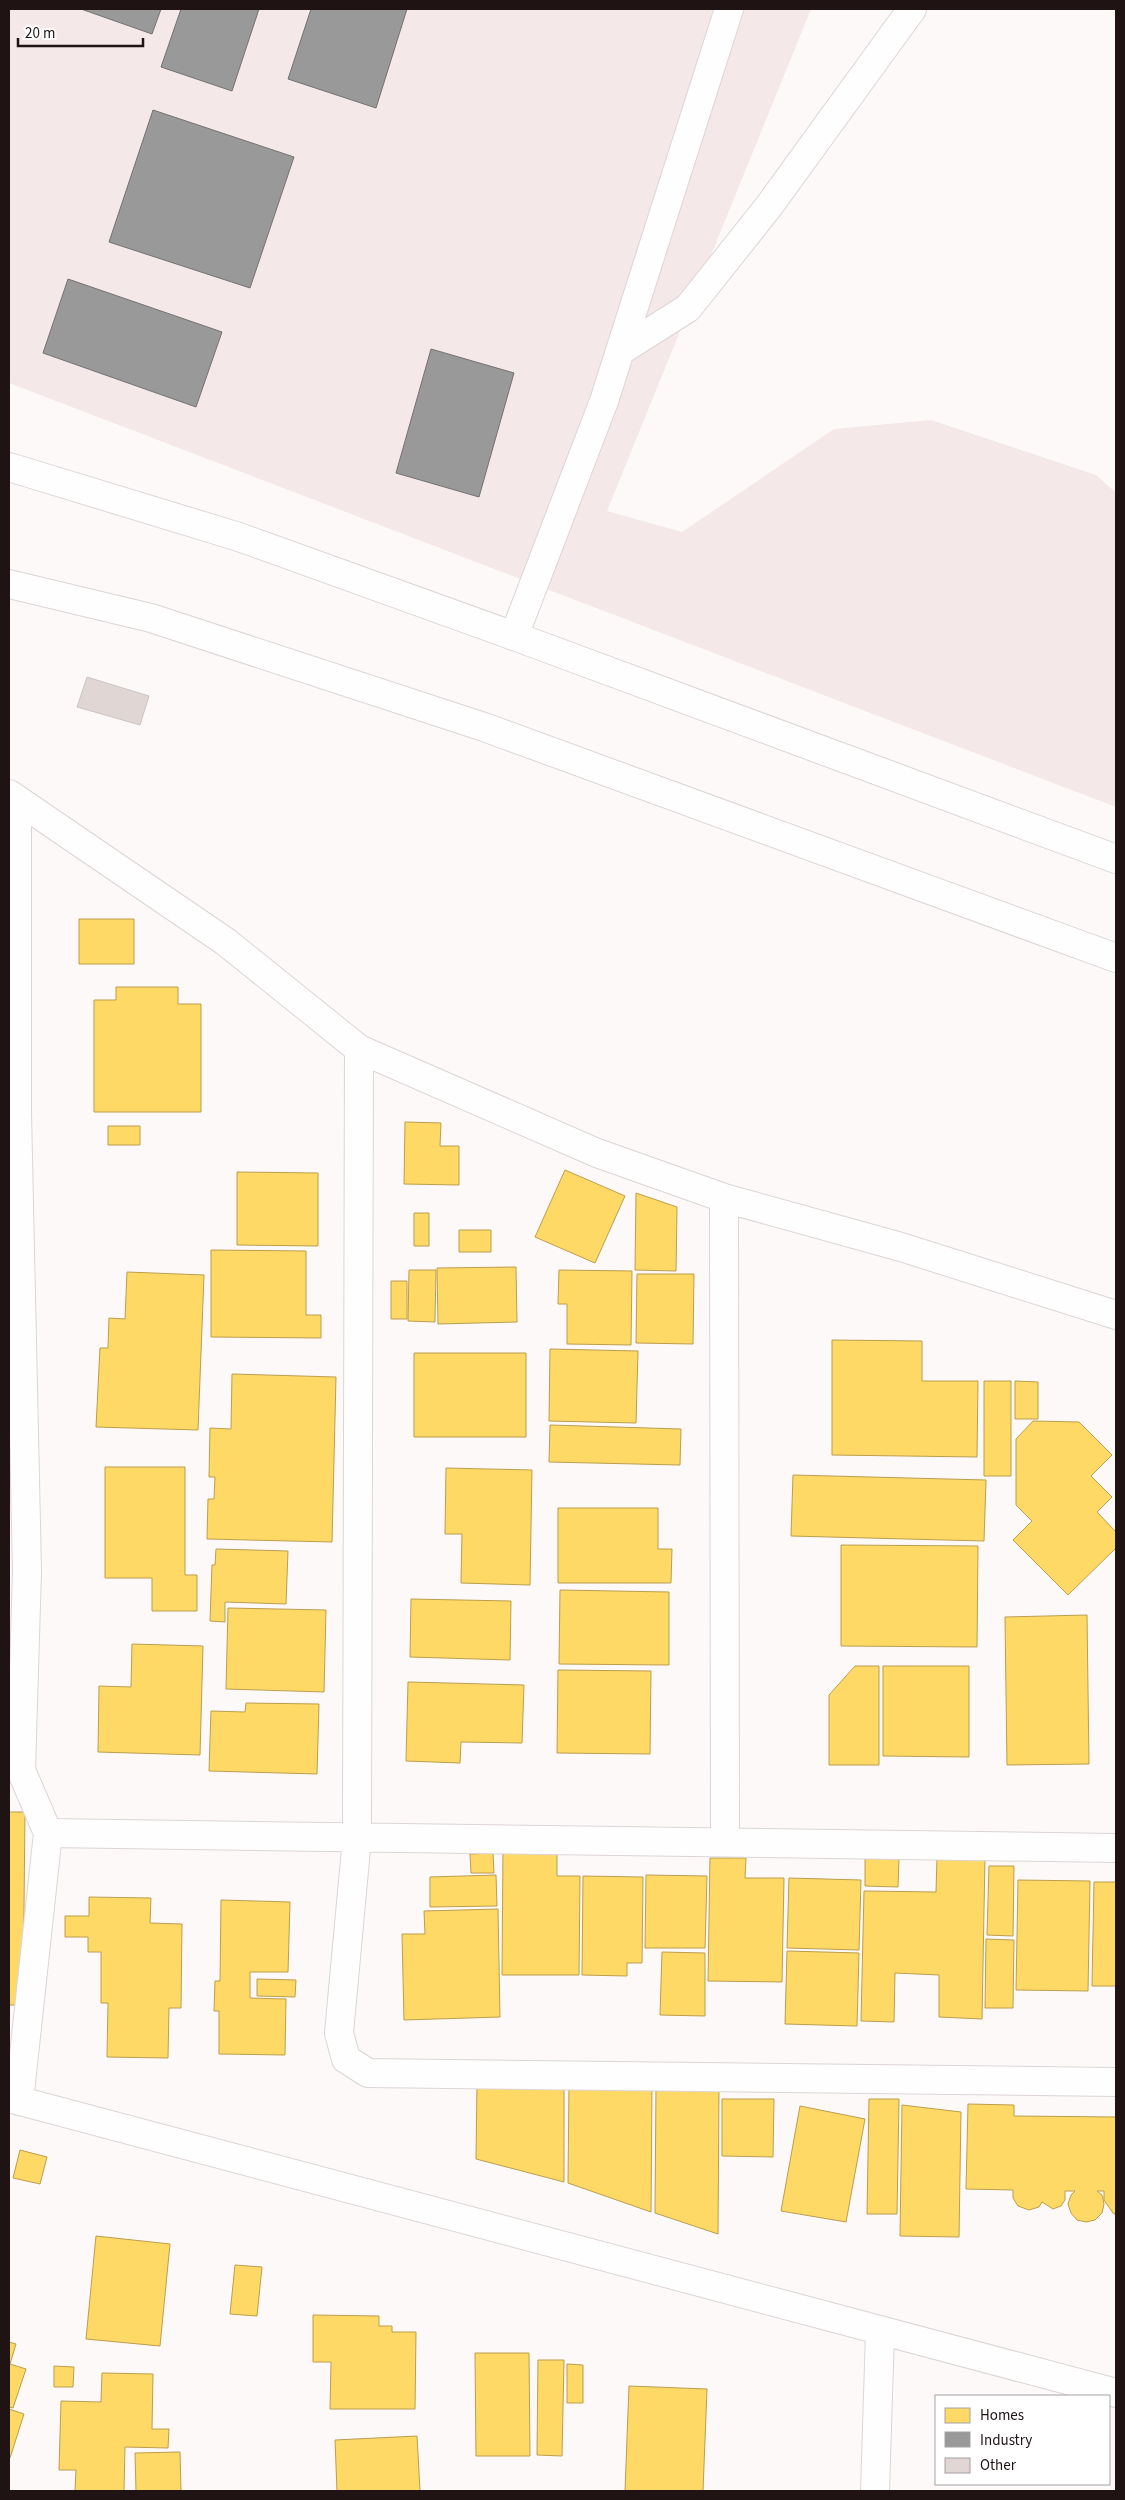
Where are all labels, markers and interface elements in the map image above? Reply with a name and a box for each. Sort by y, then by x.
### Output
scale bar [18,15,142,47]
text: 20 m [25,23,55,44]
legend [935,2395,1110,2485]
text: Homes [980,2405,1024,2426]
text: Industry [980,2430,1032,2451]
text: Other [980,2455,1017,2476]

